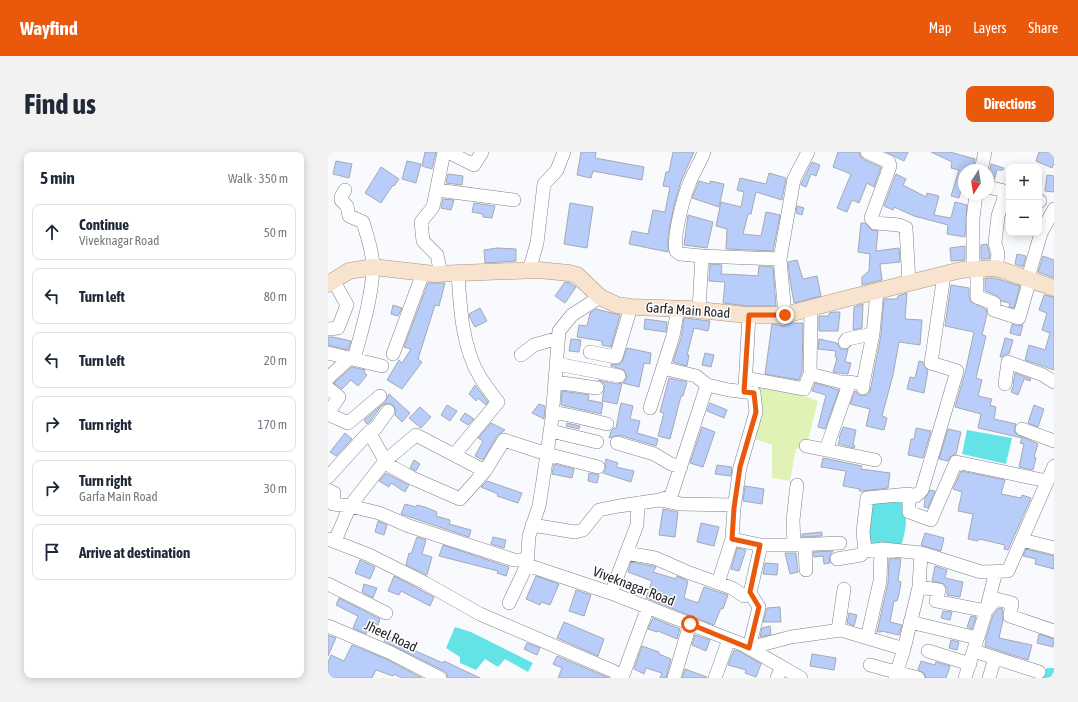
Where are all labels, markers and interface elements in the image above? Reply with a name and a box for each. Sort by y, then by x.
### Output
text: Wayfind [20,17,78,39]
text: Map [929,20,951,36]
text: Layers [973,20,1006,36]
text: Share [1028,20,1058,36]
button: Directions [966,86,1054,122]
text: Find us [24,88,96,120]
north arrow [958,164,994,200]
map controls [1006,164,1042,236]
button: + [1006,164,1042,200]
text: 5 min [40,168,75,188]
text: Walk · 350 m [228,171,288,186]
button: − [1006,200,1042,236]
text: Continue [79,216,129,233]
icon: ahead [41,221,63,243]
text: 50 m [264,225,287,240]
text: Viveknagar Road [79,233,159,248]
icon: left [41,285,63,307]
text: Turn left [79,288,125,305]
text: 80 m [264,289,287,304]
street label: Garfa Main Road [645,299,731,321]
route end [776,306,794,324]
icon: left [41,349,63,371]
text: Turn left [79,352,125,369]
text: 20 m [264,353,287,368]
icon: right [41,413,63,435]
text: Turn right [79,416,132,433]
text: 170 m [258,417,287,432]
text: Turn right [79,472,132,489]
icon: right [41,477,63,499]
text: 30 m [264,481,287,496]
text: Garfa Main Road [79,489,158,504]
icon: arrive [41,541,63,563]
text: Arrive at destination [79,544,190,561]
street label: Viveknagar Road [591,563,677,609]
route start [681,615,699,633]
street label: Jheel Road [362,617,420,655]

